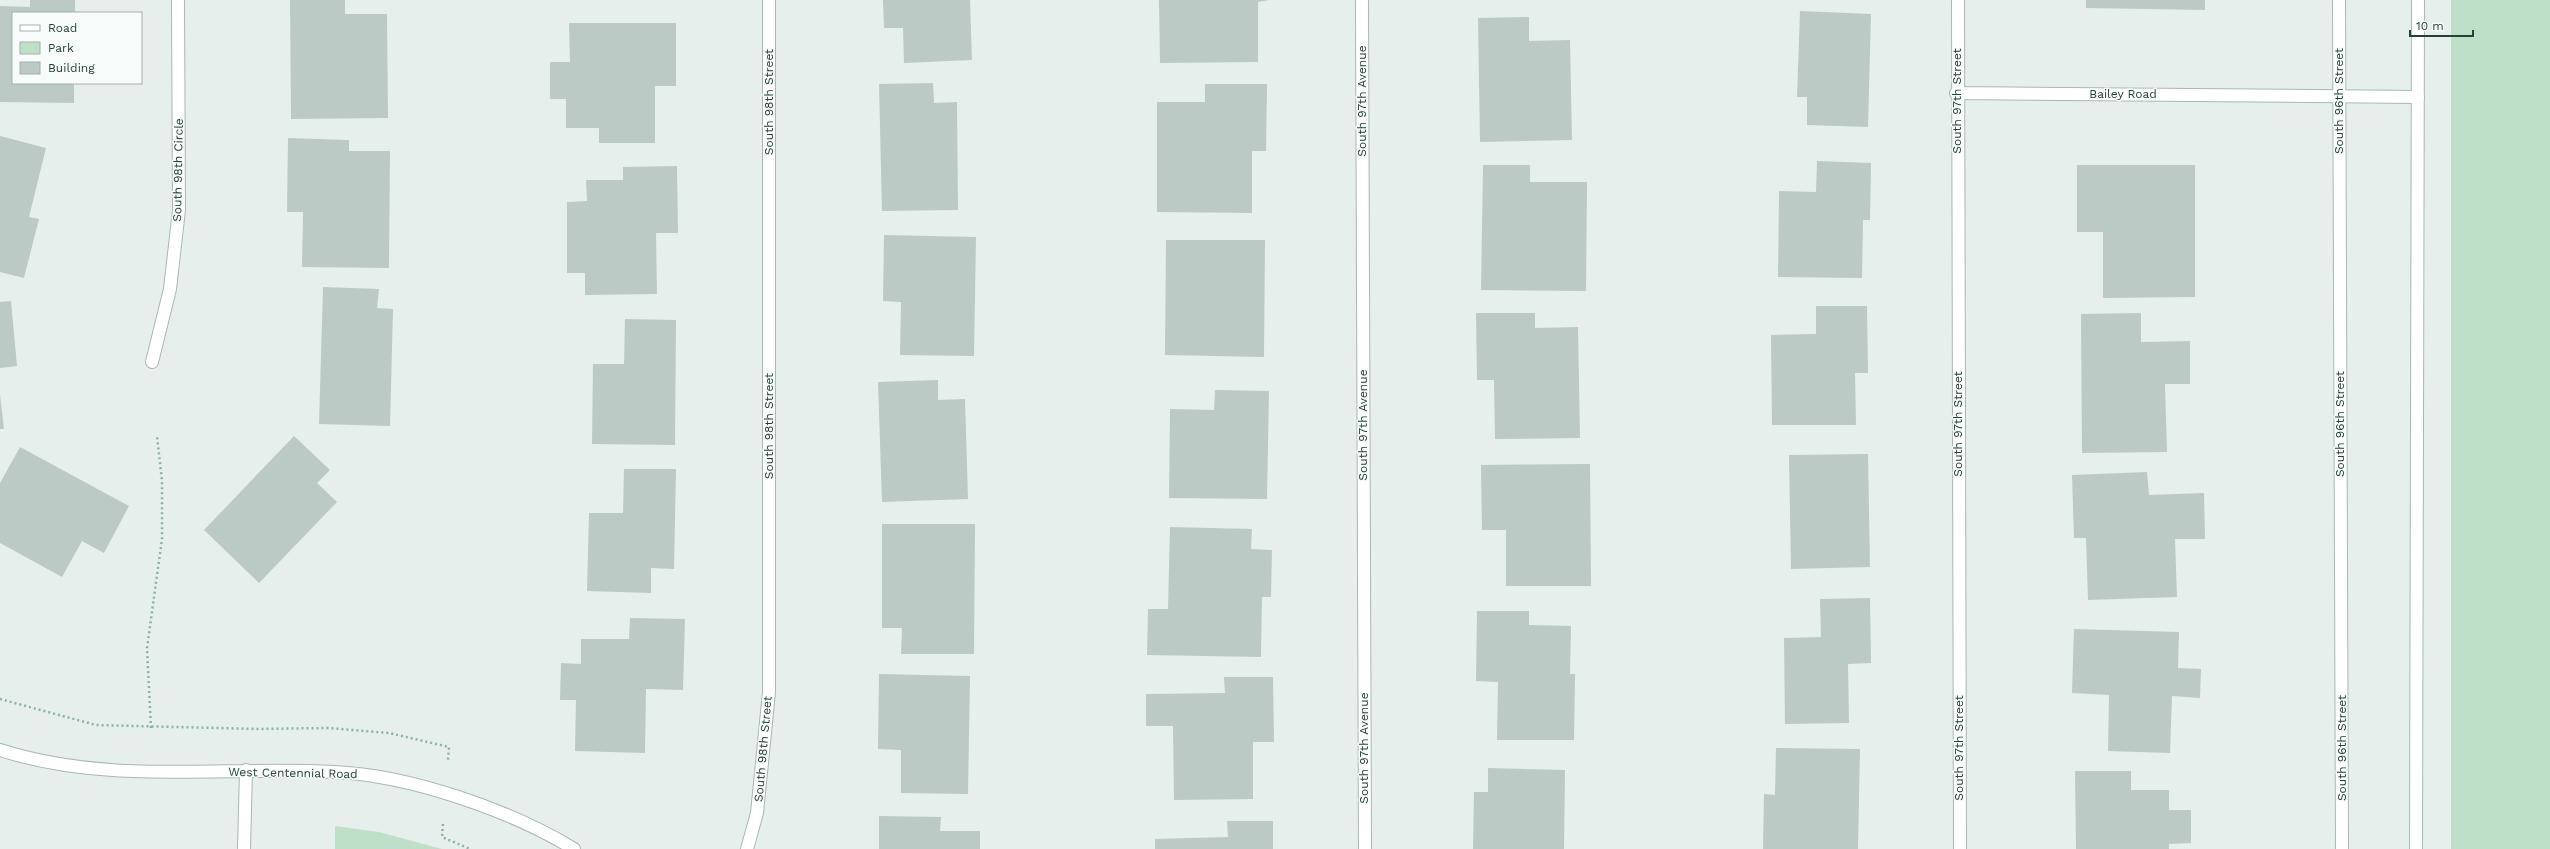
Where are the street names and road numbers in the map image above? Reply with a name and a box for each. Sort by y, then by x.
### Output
street label: South 97th Avenue [1355,45,1369,157]
street label: South 97th Street [1950,48,1964,154]
street label: South 96th Street [2332,48,2346,154]
street label: South 98th Street [762,49,776,155]
street label: Bailey Road [2089,87,2157,101]
street label: South 98th Circle [170,118,186,222]
street label: South 97th Avenue [1356,369,1370,481]
street label: South 97th Street [1951,371,1965,477]
street label: South 96th Street [2333,371,2347,477]
street label: South 98th Street [762,373,776,479]
street label: South 97th Avenue [1357,692,1371,804]
street label: South 98th Street [751,695,775,803]
street label: South 97th Street [1952,695,1966,801]
street label: South 96th Street [2335,695,2349,801]
street label: West Centennial Road [228,765,358,781]

